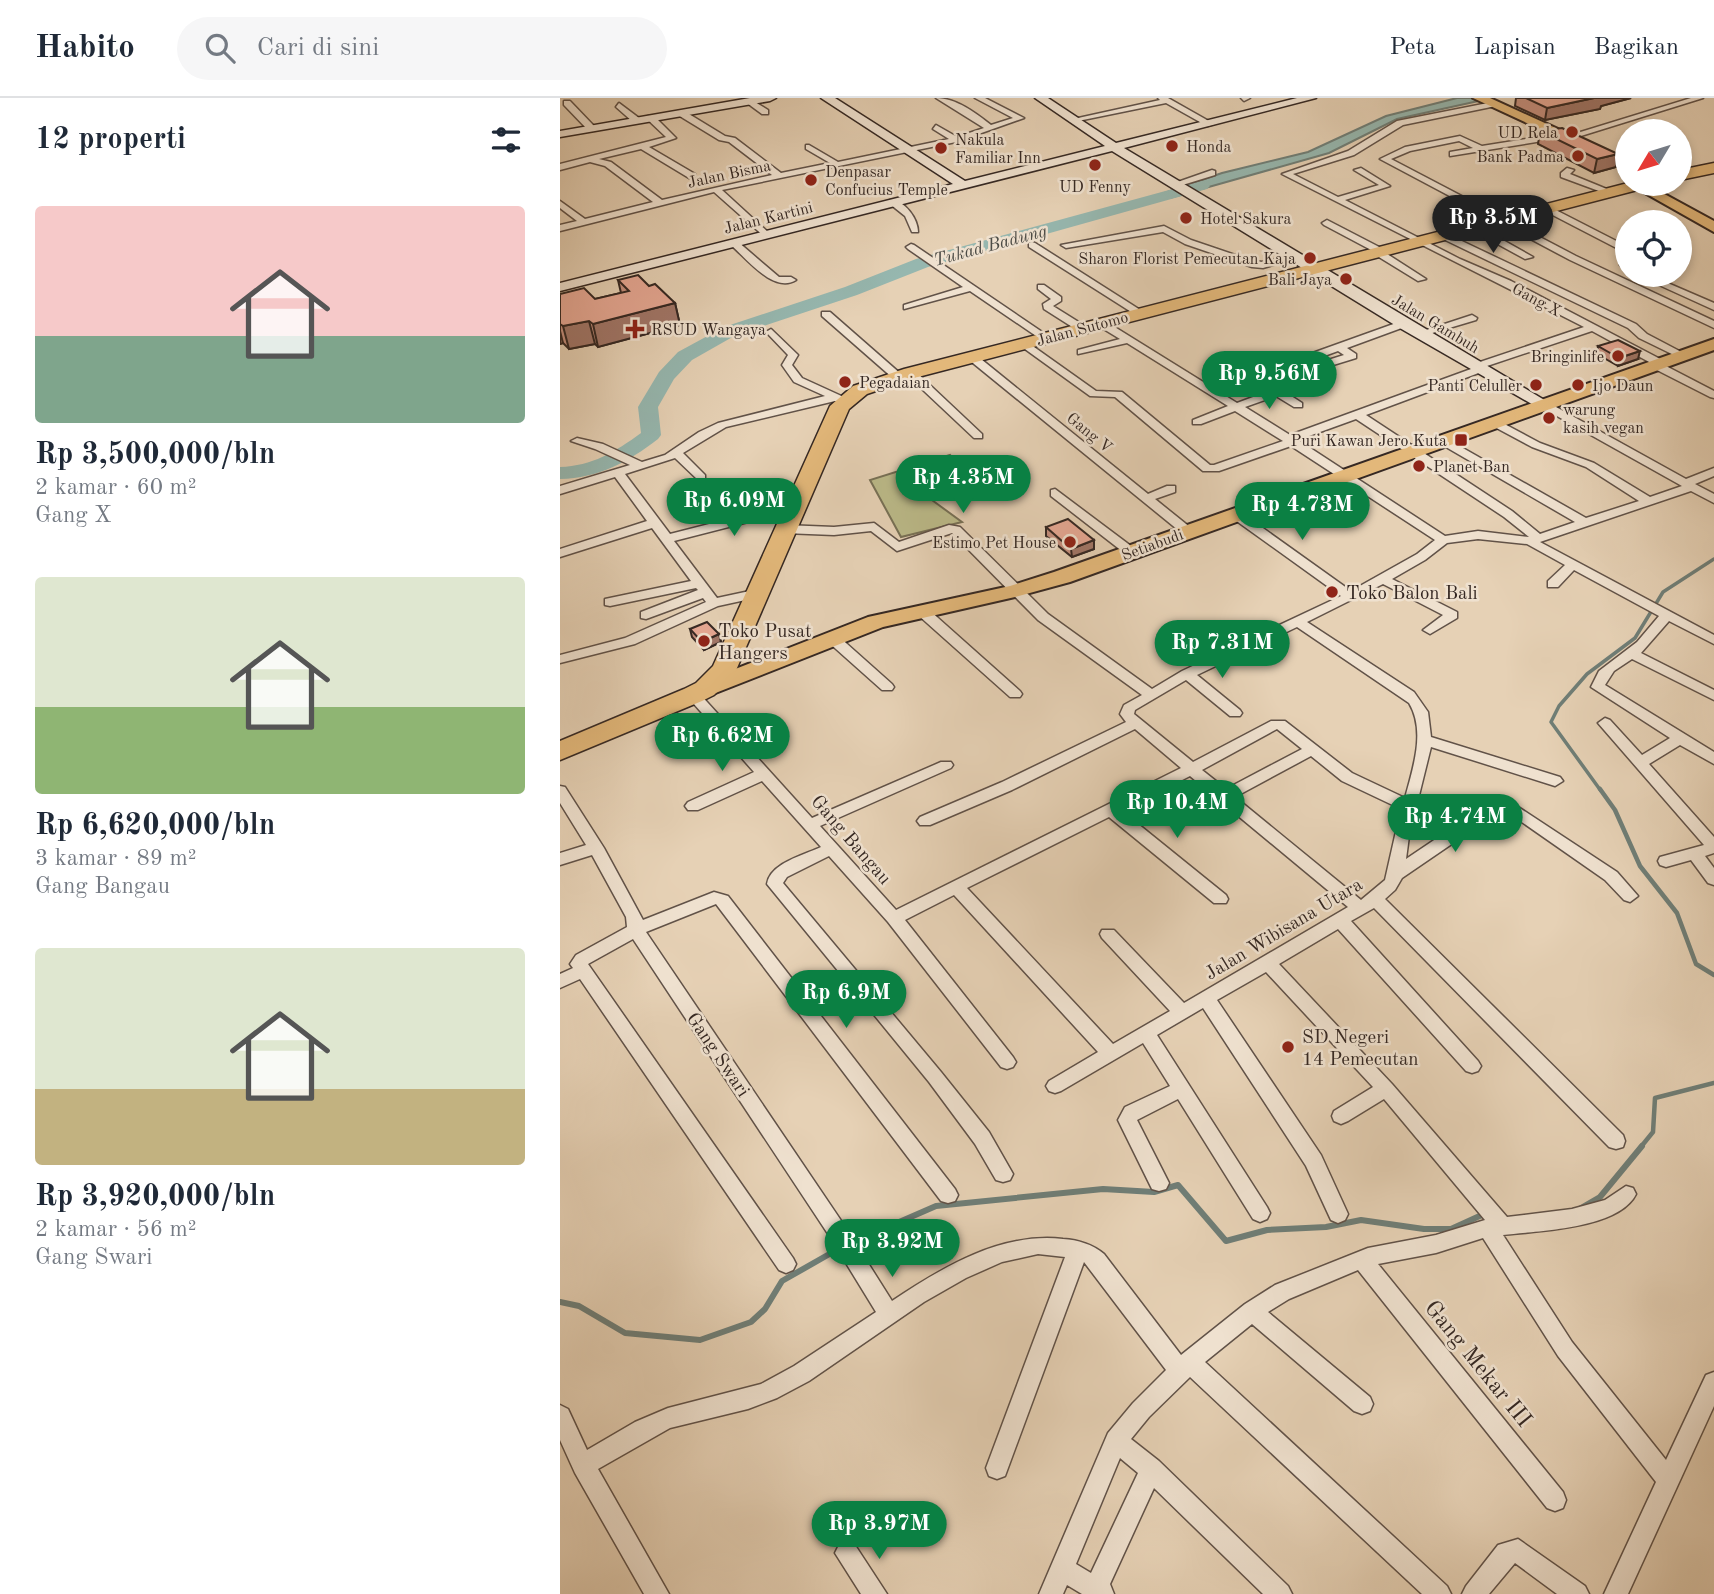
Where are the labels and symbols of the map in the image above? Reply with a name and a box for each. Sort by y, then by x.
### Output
north arrow [1615,119,1692,196]
marker: UD Rela [1564,124,1580,140]
place label: UD Rela [1498,126,1558,142]
place label: Nakula Familiar Inn [955,133,1041,167]
marker: Honda [1164,138,1180,154]
marker: Nakula Familiar Inn [933,140,949,156]
place label: Honda [1186,140,1232,156]
marker: Bank Padma [1570,148,1586,164]
place label: Bank Padma [1477,150,1564,166]
marker: UD Fenny [1087,157,1103,173]
street label: Jalan Bisma [686,158,773,192]
place label: Denpasar Confucius Temple [825,165,948,199]
marker: Denpasar Confucius Temple [803,172,819,188]
place label: UD Fenny [1059,180,1132,196]
pin: Rp 3.5M [1428,195,1558,255]
street label: Jalan Kartini [722,200,815,238]
marker: Hotel Sakura [1178,210,1194,226]
place label: Hotel Sakura [1200,212,1292,228]
water label: Tukad Badung [932,222,1049,270]
marker: Sharon Florist Pemecutan Kaja [1302,250,1318,266]
place label: Sharon Florist Pemecutan Kaja [1078,252,1296,268]
marker: Bali Jaya [1338,271,1354,287]
place label: Bali Jaya [1268,273,1332,289]
street label: Gang X [1509,281,1563,320]
street label: Jalan Gambuh [1388,292,1482,357]
street label: Jalan Sutomo [1035,310,1130,350]
marker: RSUD Wangaya [625,319,645,339]
place label: RSUD Wangaya [651,323,766,339]
marker: Bringinlife [1610,348,1626,364]
place label: Bringinlife [1531,350,1604,366]
pin: Rp 9.56M [1197,352,1341,411]
marker: Pegadaian [837,374,853,390]
place label: Pegadaian [859,376,930,392]
marker: Panti Celuller [1528,377,1544,393]
marker: Ijo Daun [1570,377,1586,393]
place label: Panti Celuller [1427,379,1522,395]
place label: Ijo Daun [1592,379,1654,395]
place label: warung kasih vegan [1563,403,1644,437]
street label: Gang V [1063,410,1115,457]
marker: warung kasih vegan [1541,410,1557,426]
marker: Puri Kawan Jero Kuta [1453,432,1469,448]
place label: Puri Kawan Jero Kuta [1291,434,1447,450]
pin: Rp 4.35M [891,456,1035,515]
marker: Planet Ban [1411,458,1427,474]
place label: Planet Ban [1433,460,1510,476]
pin: Rp 6.09M [662,478,806,538]
pin: Rp 4.73M [1230,482,1374,542]
street label: Setiabudi [1120,527,1186,564]
marker: Estimo Pet House [1062,534,1078,550]
place label: Estimo Pet House [932,536,1056,552]
marker: Toko Balon Bali [1324,584,1340,600]
place label: Toko Balon Bali [1346,585,1478,604]
pin: Rp 7.31M [1150,620,1294,680]
place label: Toko Pusat Hangers [718,623,812,664]
marker: Toko Pusat Hangers [696,633,712,649]
pin: Rp 6.62M [650,714,794,773]
pin: Rp 10.4M [1105,780,1249,840]
street label: Gang Bangau [806,792,894,889]
pin: Rp 4.74M [1383,794,1527,854]
street label: Jalan Wibisana Utara [1202,875,1367,985]
pin: Rp 6.9M [781,970,911,1030]
street label: Gang Swari [682,1010,752,1101]
place label: SD Negeri 14 Pemecutan [1302,1029,1419,1070]
marker: SD Negeri 14 Pemecutan [1280,1039,1296,1055]
pin: Rp 3.92M [820,1220,964,1279]
street label: Gang Mekar III [1420,1296,1536,1432]
pin: Rp 3.97M [807,1502,951,1561]

